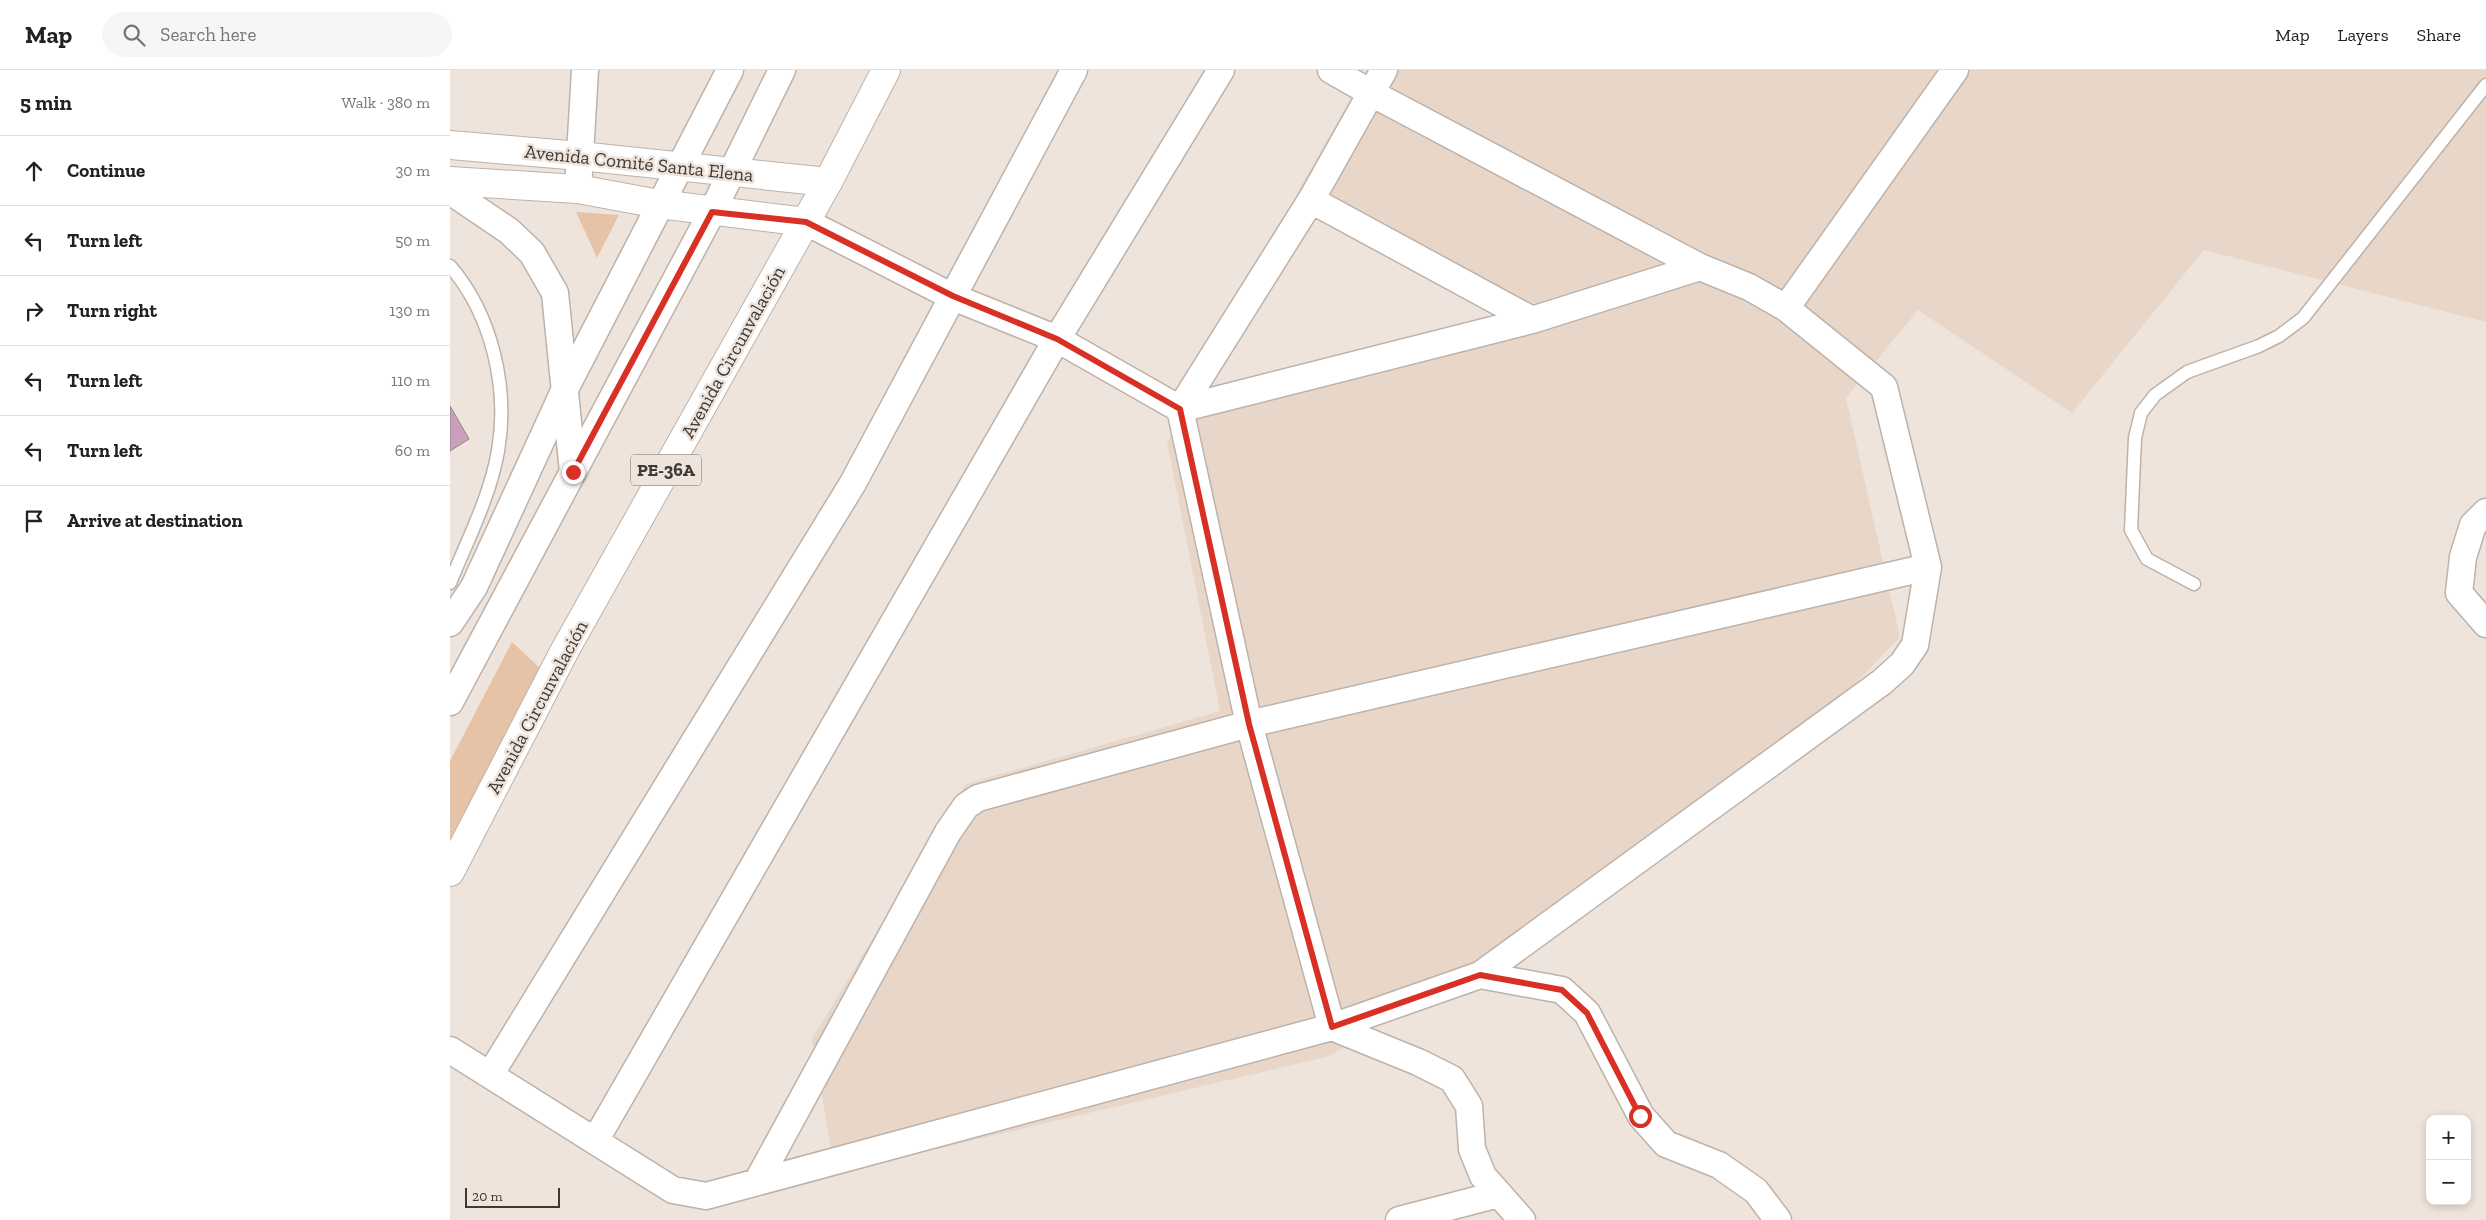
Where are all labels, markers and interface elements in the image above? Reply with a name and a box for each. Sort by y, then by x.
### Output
search box [102,12,452,57]
text: Map [25,20,72,49]
icon: search [120,21,148,49]
text: Search here [160,23,257,46]
text: Map [2275,24,2310,46]
text: Layers [2338,24,2389,46]
text: Share [2417,24,2461,46]
text: 5 min [20,90,72,115]
text: Walk · 380 m [342,93,430,112]
street label: Avenida Comité Santa Elena [524,140,754,186]
icon: ahead [20,157,48,185]
text: Continue [67,159,145,182]
text: 30 m [396,161,430,180]
icon: left [20,227,48,255]
text: Turn left [67,229,142,252]
text: 50 m [395,231,430,250]
street label: Avenida Circunvalación [676,262,790,442]
icon: right [20,297,48,325]
text: Turn right [67,299,157,322]
text: 130 m [389,301,430,320]
icon: left [20,367,48,395]
text: Turn left [67,369,142,392]
text: 110 m [391,371,430,390]
icon: left [20,437,48,465]
text: Turn left [67,439,142,462]
text: 60 m [395,441,430,460]
road number: PE-36A [631,454,701,486]
route end [562,461,585,484]
icon: arrive [20,507,48,535]
text: Arrive at destination [67,509,243,532]
street label: Avenida Circunvalación [482,616,593,798]
route start [1629,1105,1652,1128]
map controls [2426,1115,2471,1205]
button: + [2426,1115,2471,1160]
button: − [2426,1160,2471,1205]
scale bar [465,1185,560,1208]
text: 20 m [472,1188,503,1205]

